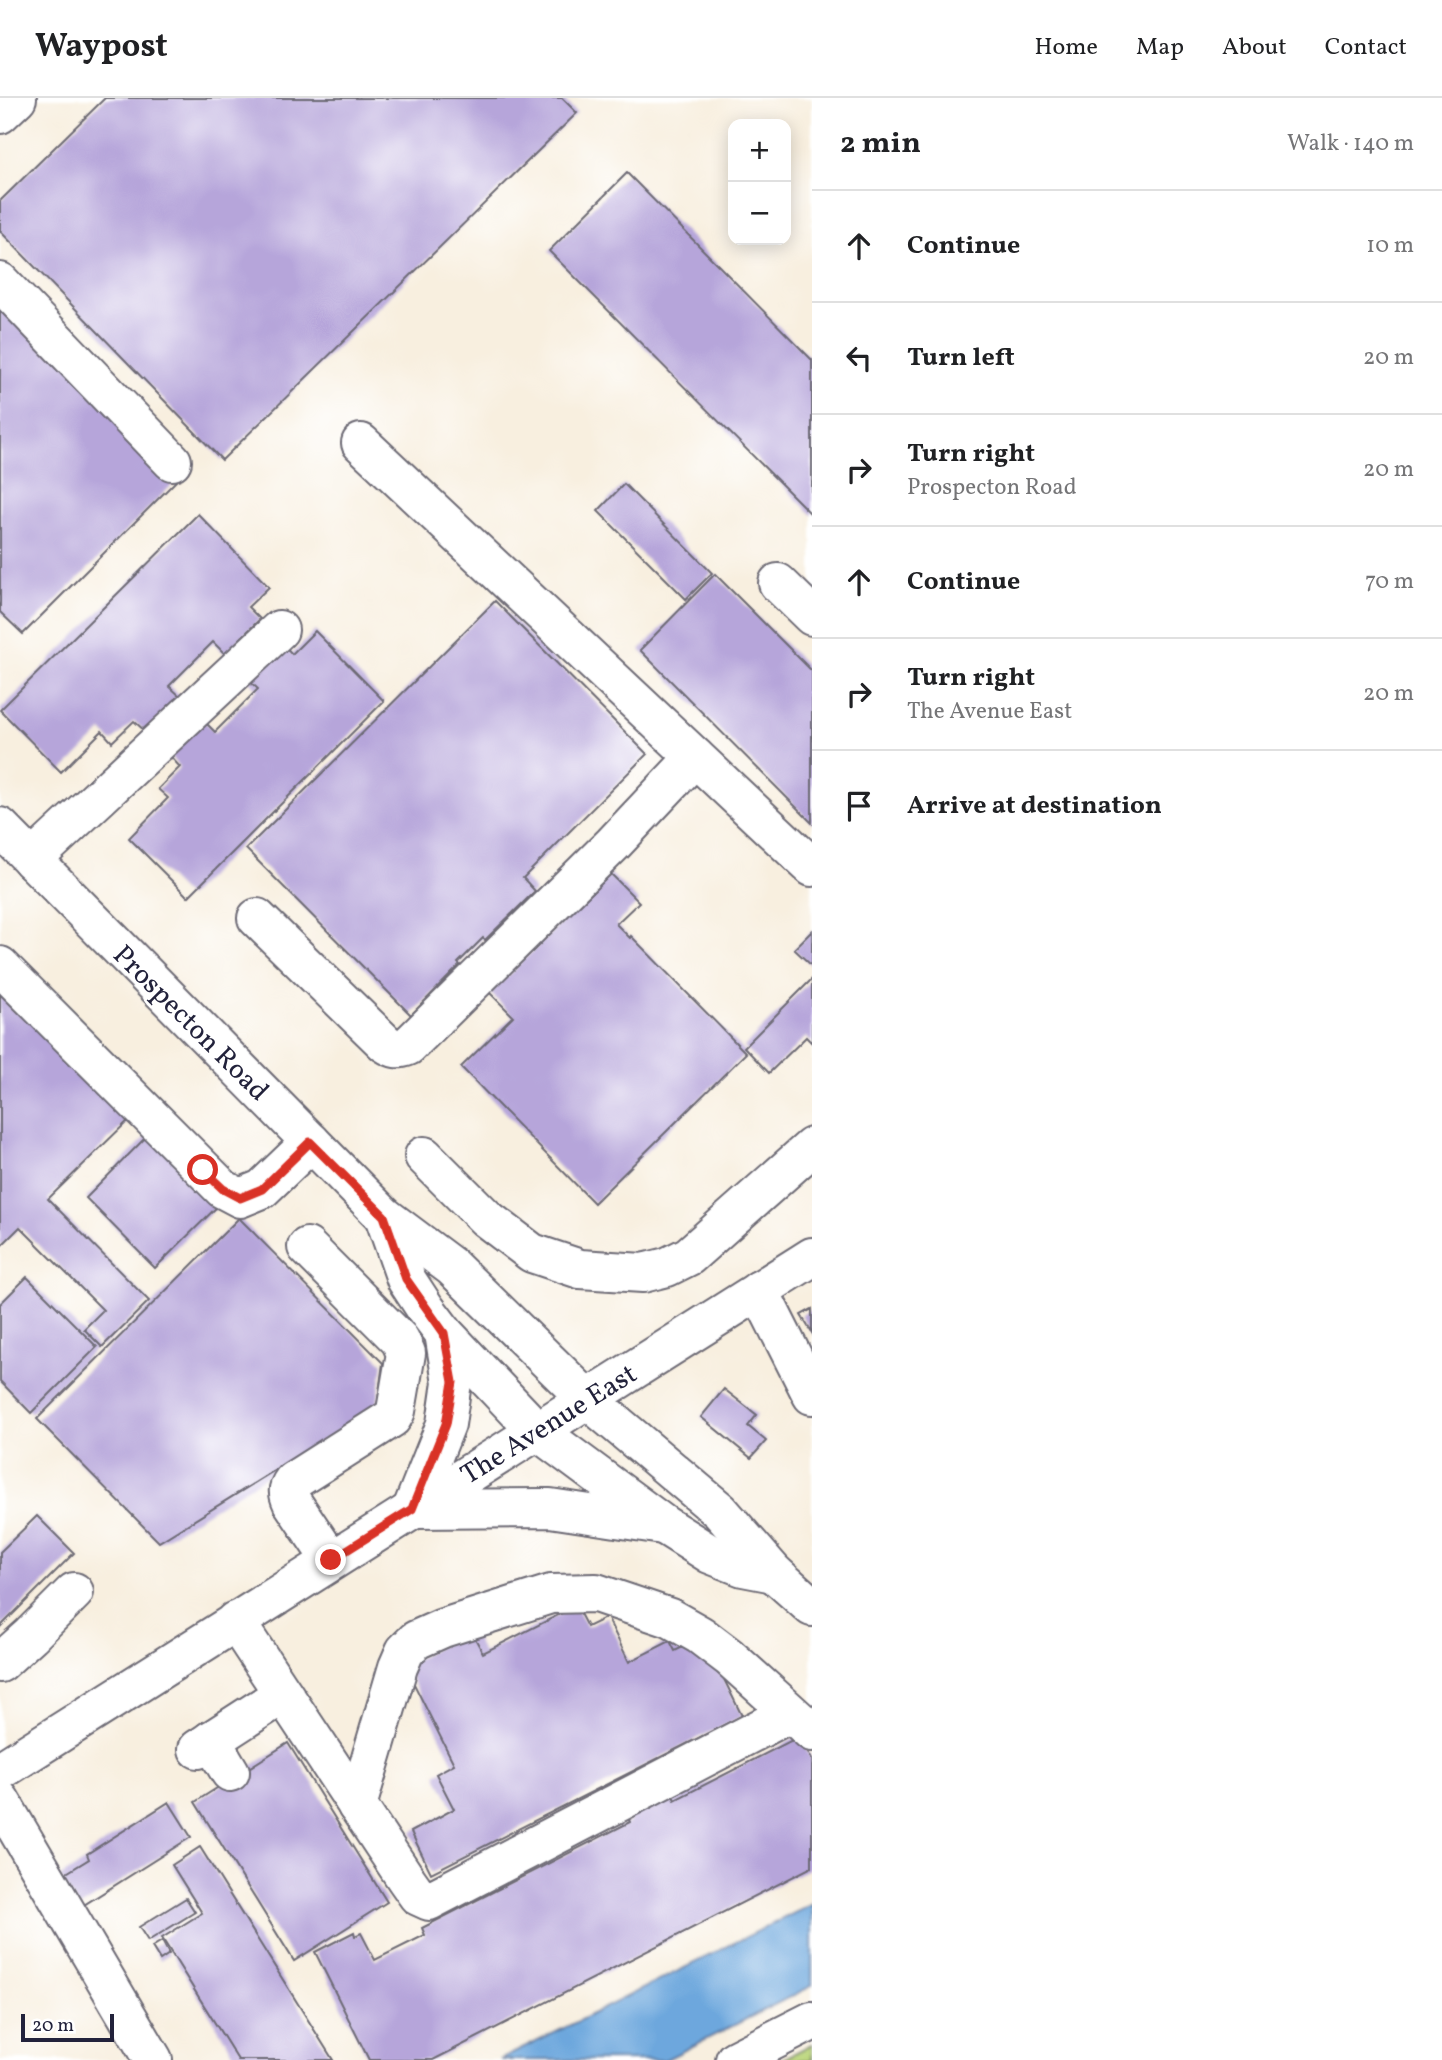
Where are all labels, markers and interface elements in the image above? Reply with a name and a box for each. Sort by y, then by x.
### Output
text: Waypost [35,25,168,71]
text: Home [1034,31,1098,65]
text: Map [1136,31,1184,65]
text: About [1222,31,1287,65]
text: Contact [1325,31,1407,65]
map controls [728,119,791,245]
button: + [728,119,791,182]
text: 2 min [840,123,921,165]
text: Walk · 140 m [1287,128,1414,160]
button: − [728,182,791,245]
icon: ahead [840,227,878,265]
text: Continue [907,228,1020,264]
text: 10 m [1366,230,1414,262]
icon: left [840,339,878,377]
text: Turn left [907,340,1015,376]
text: 20 m [1363,342,1414,374]
text: Turn right [907,436,1035,472]
icon: right [840,451,878,489]
text: 20 m [1363,454,1414,486]
text: Prospecton Road [907,472,1077,504]
icon: ahead [840,563,878,601]
text: Continue [907,564,1020,600]
text: 70 m [1365,566,1414,598]
text: Turn right [907,660,1035,696]
icon: right [840,675,878,713]
text: 20 m [1363,678,1414,710]
text: The Avenue East [907,696,1072,728]
icon: arrive [840,787,878,825]
text: Arrive at destination [907,788,1162,824]
street label: Prospecton Road [103,937,277,1111]
route start [187,1154,218,1185]
street label: The Avenue East [454,1355,645,1495]
route end [315,1544,346,1575]
scale bar [21,2011,114,2043]
text: 20 m [32,2013,74,2039]

